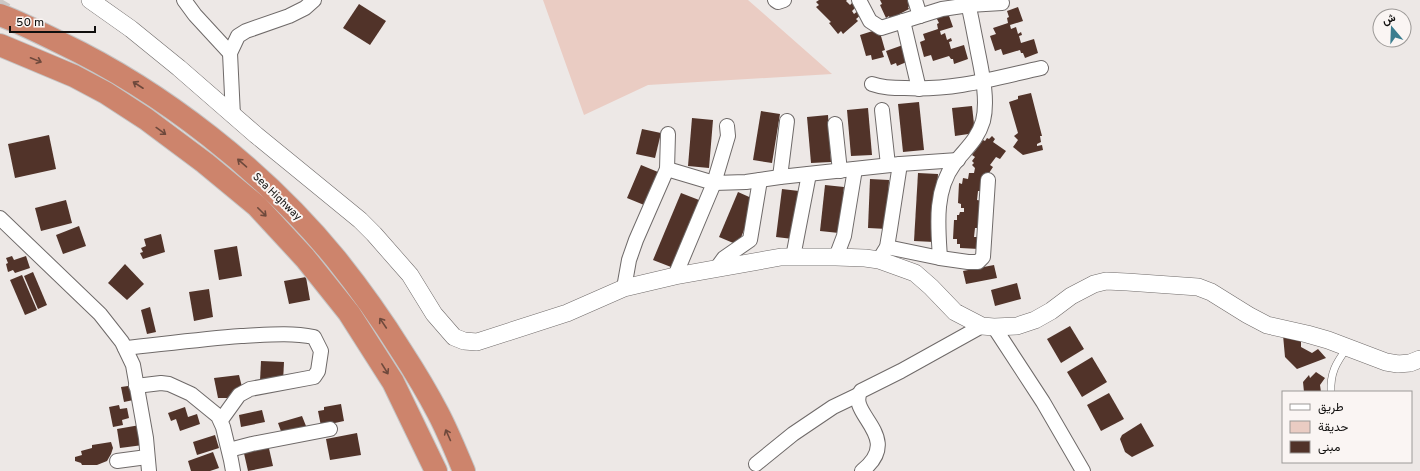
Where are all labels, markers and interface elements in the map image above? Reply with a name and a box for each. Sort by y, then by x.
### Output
scale bar [10,8,95,34]
north arrow [1372,8,1412,48]
text: ش [1381,11,1398,28]
text: 50 m [16,15,44,31]
one-way arrow [30,57,42,64]
one-way arrow [132,81,144,89]
one-way arrow [156,126,167,135]
one-way arrow [236,159,247,168]
street label: Sea Highway [250,170,305,224]
one-way arrow [257,207,267,217]
one-way arrow [379,318,387,329]
one-way arrow [381,363,389,374]
legend [1282,391,1412,463]
text: طريق [1318,400,1344,416]
text: حديقة [1318,420,1348,436]
one-way arrow [444,430,452,442]
text: مبنى [1318,440,1340,456]

